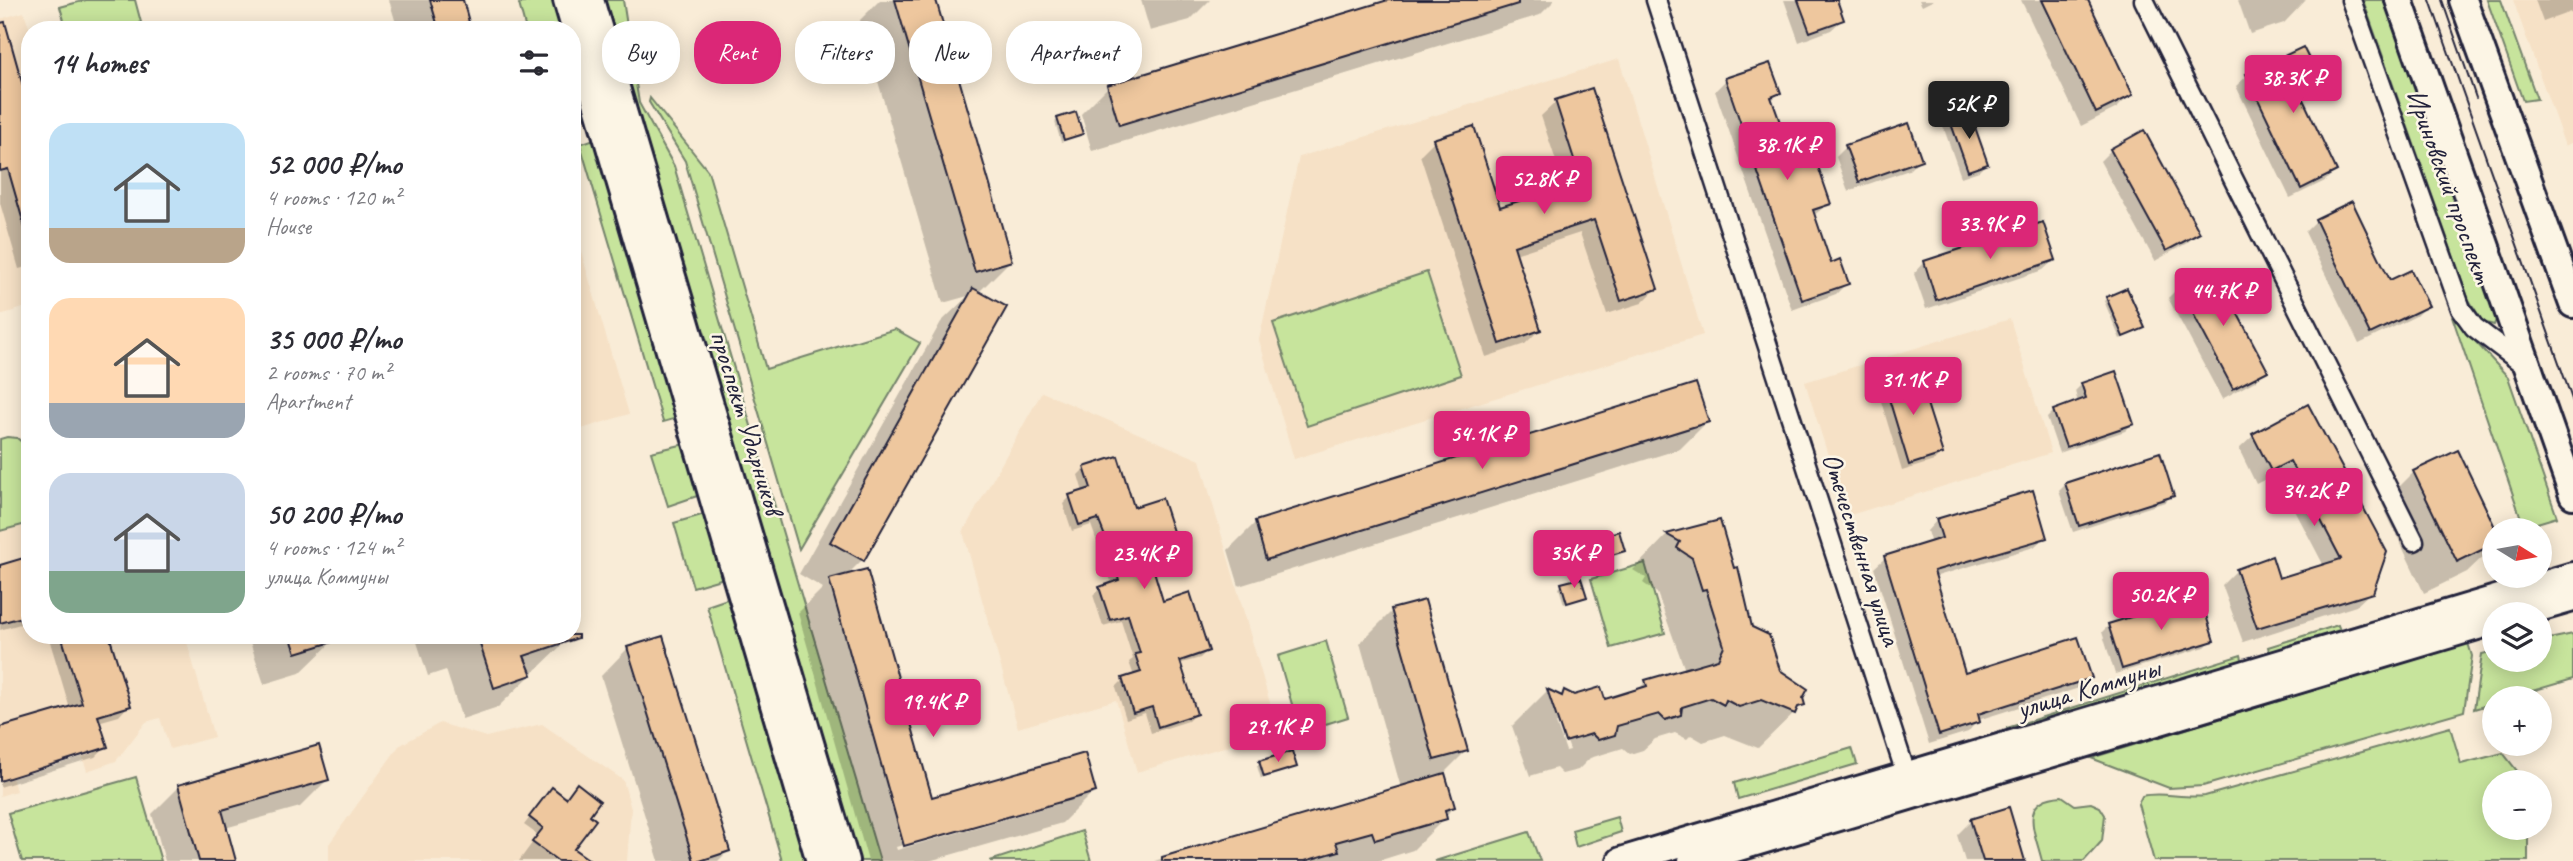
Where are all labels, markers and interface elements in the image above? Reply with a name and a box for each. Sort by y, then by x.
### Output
chip: Buy [602,21,680,84]
chip: Rent [694,21,781,84]
chip: Filters [795,21,895,84]
chip: New [909,21,992,84]
chip: Apartment [1006,21,1142,84]
text: 14 homes [49,44,147,82]
icon: filters [515,44,553,82]
pin: 38.3K ₽ [2228,55,2358,115]
text: 38.3K ₽ [2261,63,2325,92]
pin: 52K ₽ [1920,82,2018,141]
street label: Ириновский проспект [2399,84,2502,289]
text: 52K ₽ [1944,89,1994,118]
pin: 38.1K ₽ [1722,122,1852,182]
text: 38.1K ₽ [1755,130,1819,159]
text: 52 000 ₽/mo [266,145,401,183]
icon: home [105,151,189,235]
pin: 52.8K ₽ [1479,156,1609,216]
text: 52.8K ₽ [1512,164,1576,193]
text: 4 rooms · 120 m² [266,183,401,212]
pin: 33.9K ₽ [1925,202,2055,261]
text: 33.9K ₽ [1958,209,2022,238]
text: House [266,212,311,241]
pin: 44.7K ₽ [2158,268,2288,328]
text: 44.7K ₽ [2191,276,2255,305]
text: 35 000 ₽/mo [266,320,401,358]
icon: home [105,326,189,410]
street label: проспект Ударников [702,326,793,523]
text: 2 rooms · 70 m² [266,358,390,387]
pin: 31.1K ₽ [1848,358,1978,417]
text: 31.1K ₽ [1881,365,1945,394]
text: Apartment [266,387,351,416]
pin: 54.1K ₽ [1417,412,1547,471]
text: 54.1K ₽ [1450,419,1514,448]
street label: Отечественная улица [1814,448,1910,651]
pin: 34.2K ₽ [2249,468,2379,528]
text: 34.2K ₽ [2282,476,2346,505]
text: 50 200 ₽/mo [266,495,401,533]
icon: home [105,501,189,585]
north arrow [2482,518,2552,588]
map controls [2482,518,2552,840]
pin: 35K ₽ [1525,530,1623,590]
pin: 23.4K ₽ [1079,532,1209,591]
text: 4 rooms · 124 m² [266,533,401,562]
text: 35K ₽ [1549,538,1599,567]
text: 23.4K ₽ [1112,539,1176,568]
text: улица Коммуны [266,562,387,591]
pin: 50.2K ₽ [2096,572,2226,632]
text: 50.2K ₽ [2129,580,2193,609]
button: layers [2482,602,2552,672]
street label: улица Коммуны [2010,649,2166,727]
pin: 19.4K ₽ [868,680,998,739]
button: + [2482,686,2552,756]
text: 19.4K ₽ [901,687,965,716]
pin: 29.1K ₽ [1213,704,1343,764]
text: 29.1K ₽ [1246,712,1310,741]
button: − [2482,770,2552,840]

